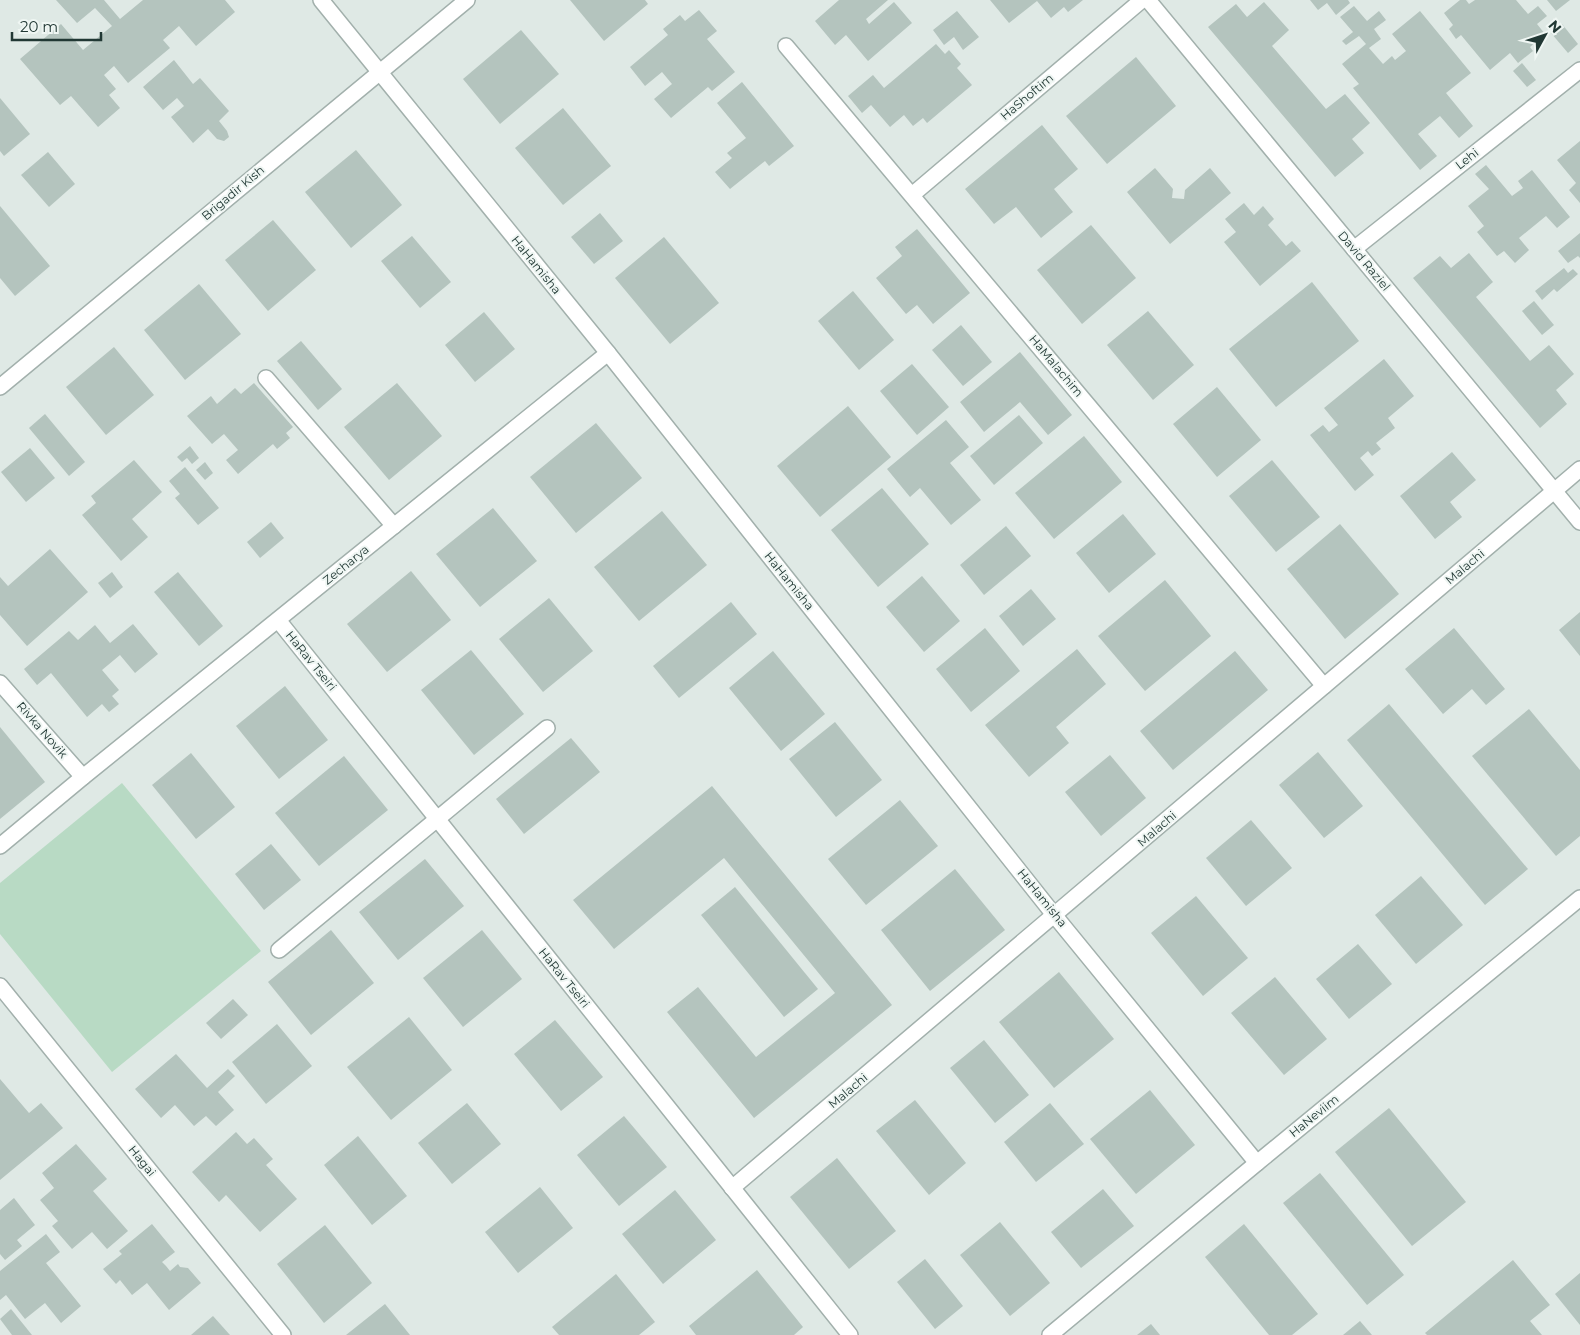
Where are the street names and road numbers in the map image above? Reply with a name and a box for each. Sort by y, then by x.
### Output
street label: HaShoftim [997,70,1056,123]
street label: Lehi [1452,145,1481,172]
street label: Brigadir Kish [198,162,267,223]
street label: David Raziel [1335,228,1394,294]
street label: HaHamisha [508,232,564,297]
street label: HaMalachim [1026,332,1087,400]
street label: Zecharya [320,542,372,588]
street label: Malachi [1442,546,1487,587]
street label: HaHamisha [761,548,817,613]
street label: HaRav Tseiri [283,628,340,694]
street label: Rivka Novik [14,698,71,762]
street label: Malachi [1134,808,1179,850]
street label: HaHamisha [1014,865,1070,930]
street label: HaRav Tseiri [536,945,593,1011]
street label: Malachi [825,1070,870,1111]
street label: HaNeviim [1286,1091,1341,1140]
street label: Hagai [125,1142,159,1179]

